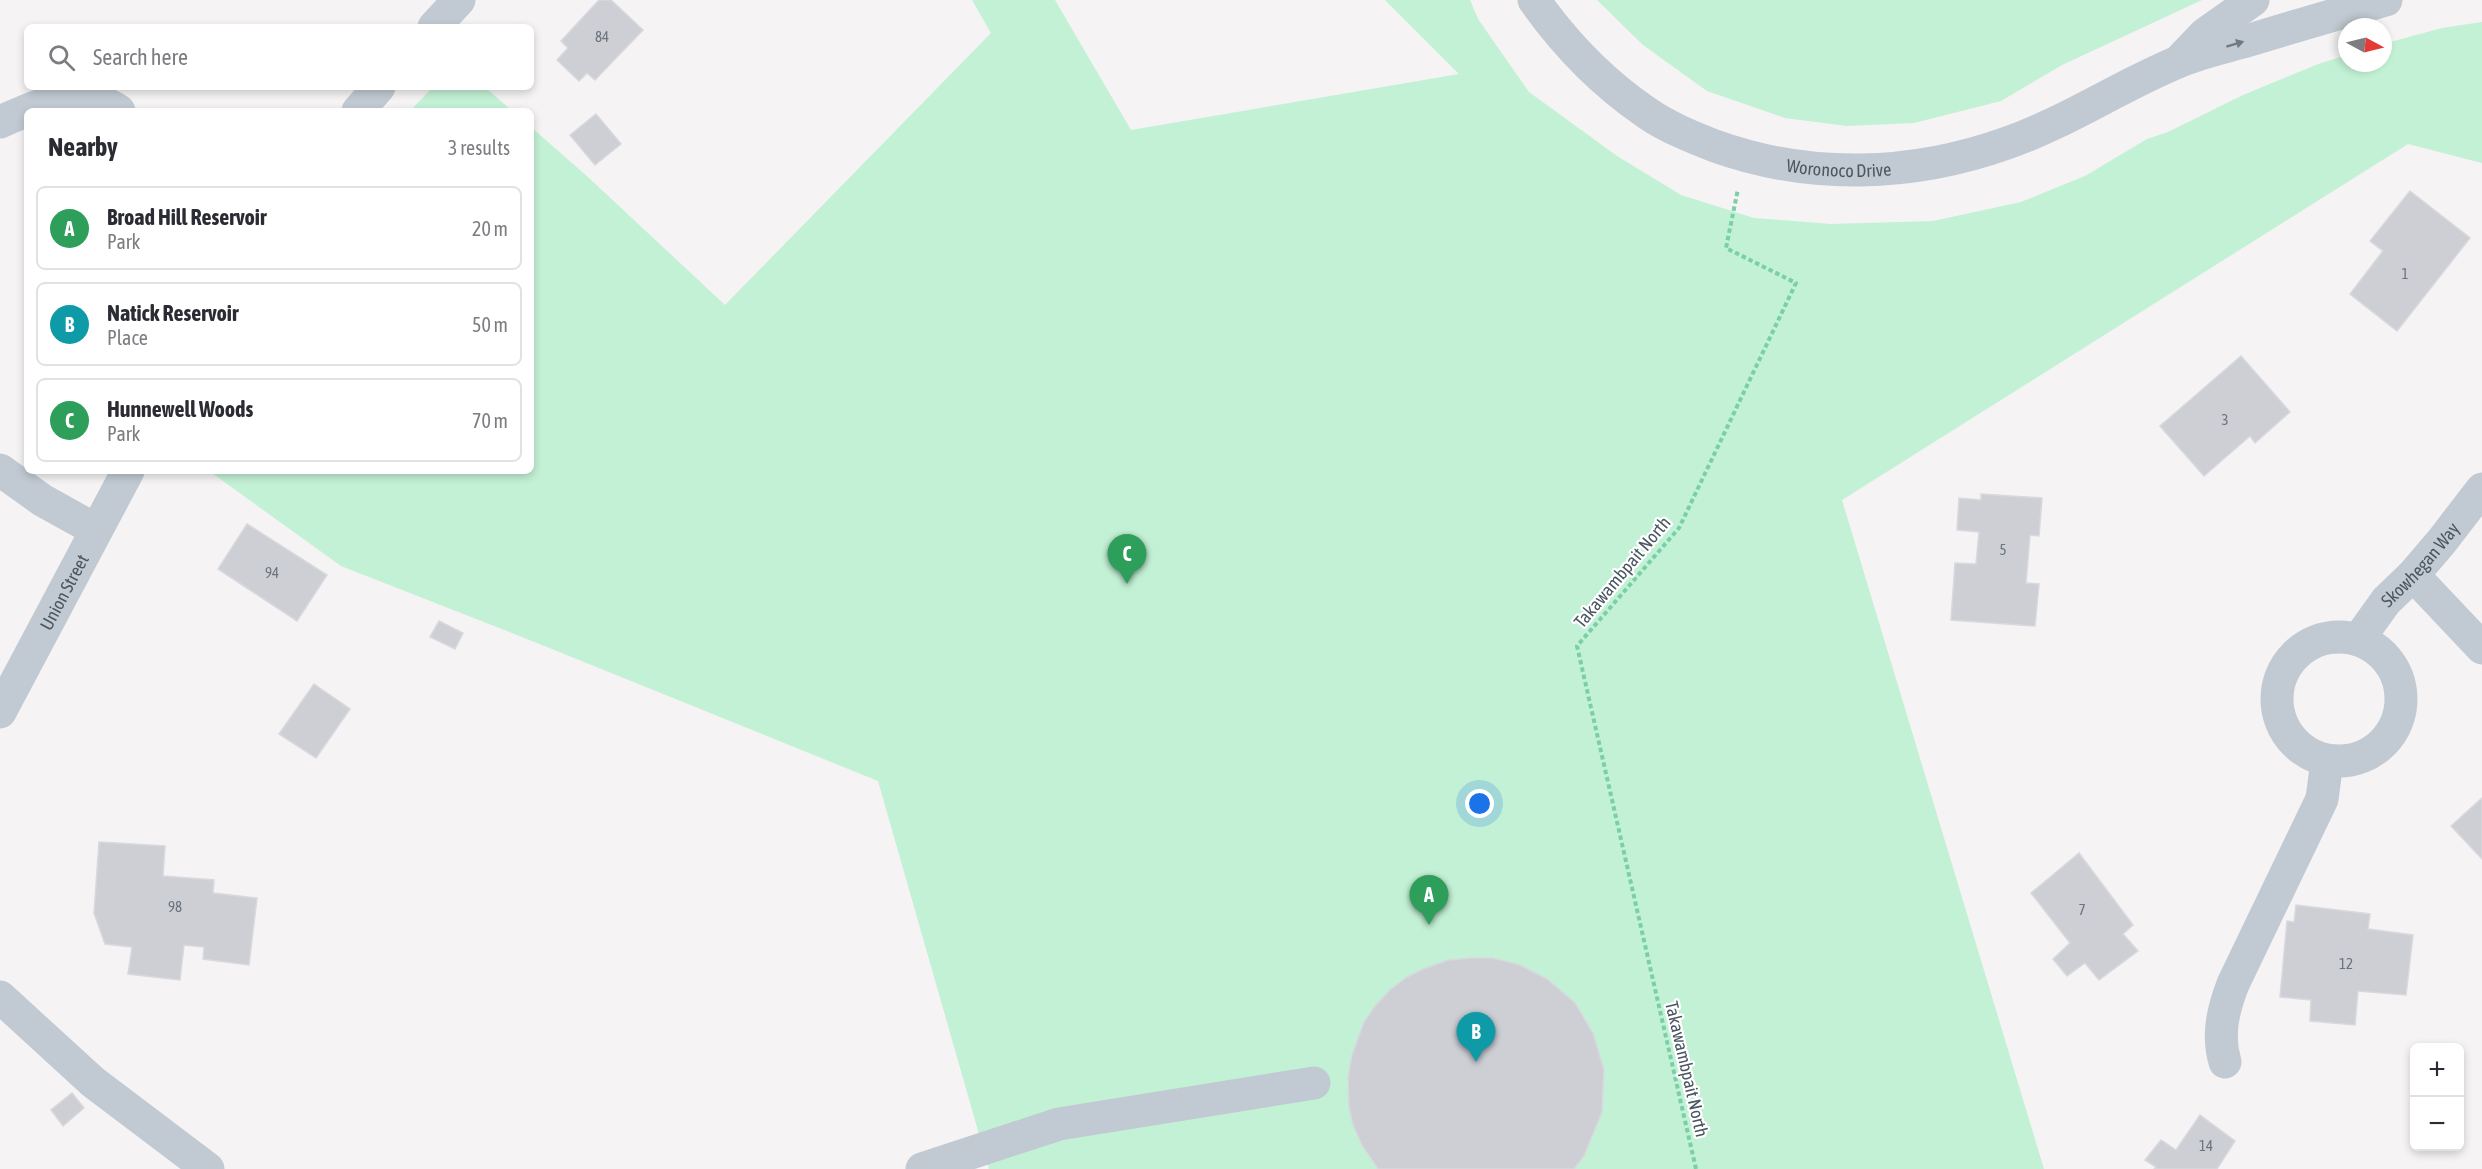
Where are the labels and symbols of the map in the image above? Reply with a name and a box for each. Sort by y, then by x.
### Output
north arrow [2338,18,2392,72]
house number: 84 [595,28,609,45]
one-way arrow [2226,39,2244,48]
street label: Woronoco Drive [1785,154,1892,181]
house number: 1 [2401,265,2409,282]
house number: 3 [2221,411,2229,428]
street label: Takawambpait North [1569,512,1675,632]
street label: Skowhegan Way [2376,518,2463,611]
pin: C [1108,534,1146,584]
house number: 5 [1999,541,2007,558]
street label: Union Street [35,550,92,633]
house number: 94 [265,564,279,581]
your location [1465,789,1494,818]
pin: A [1410,876,1448,925]
house number: 98 [168,898,182,915]
house number: 7 [2078,901,2086,918]
house number: 12 [2339,955,2353,972]
street label: Takawambpait North [1661,999,1713,1139]
pin: B [1456,1012,1496,1062]
house number: 14 [2199,1137,2213,1154]

